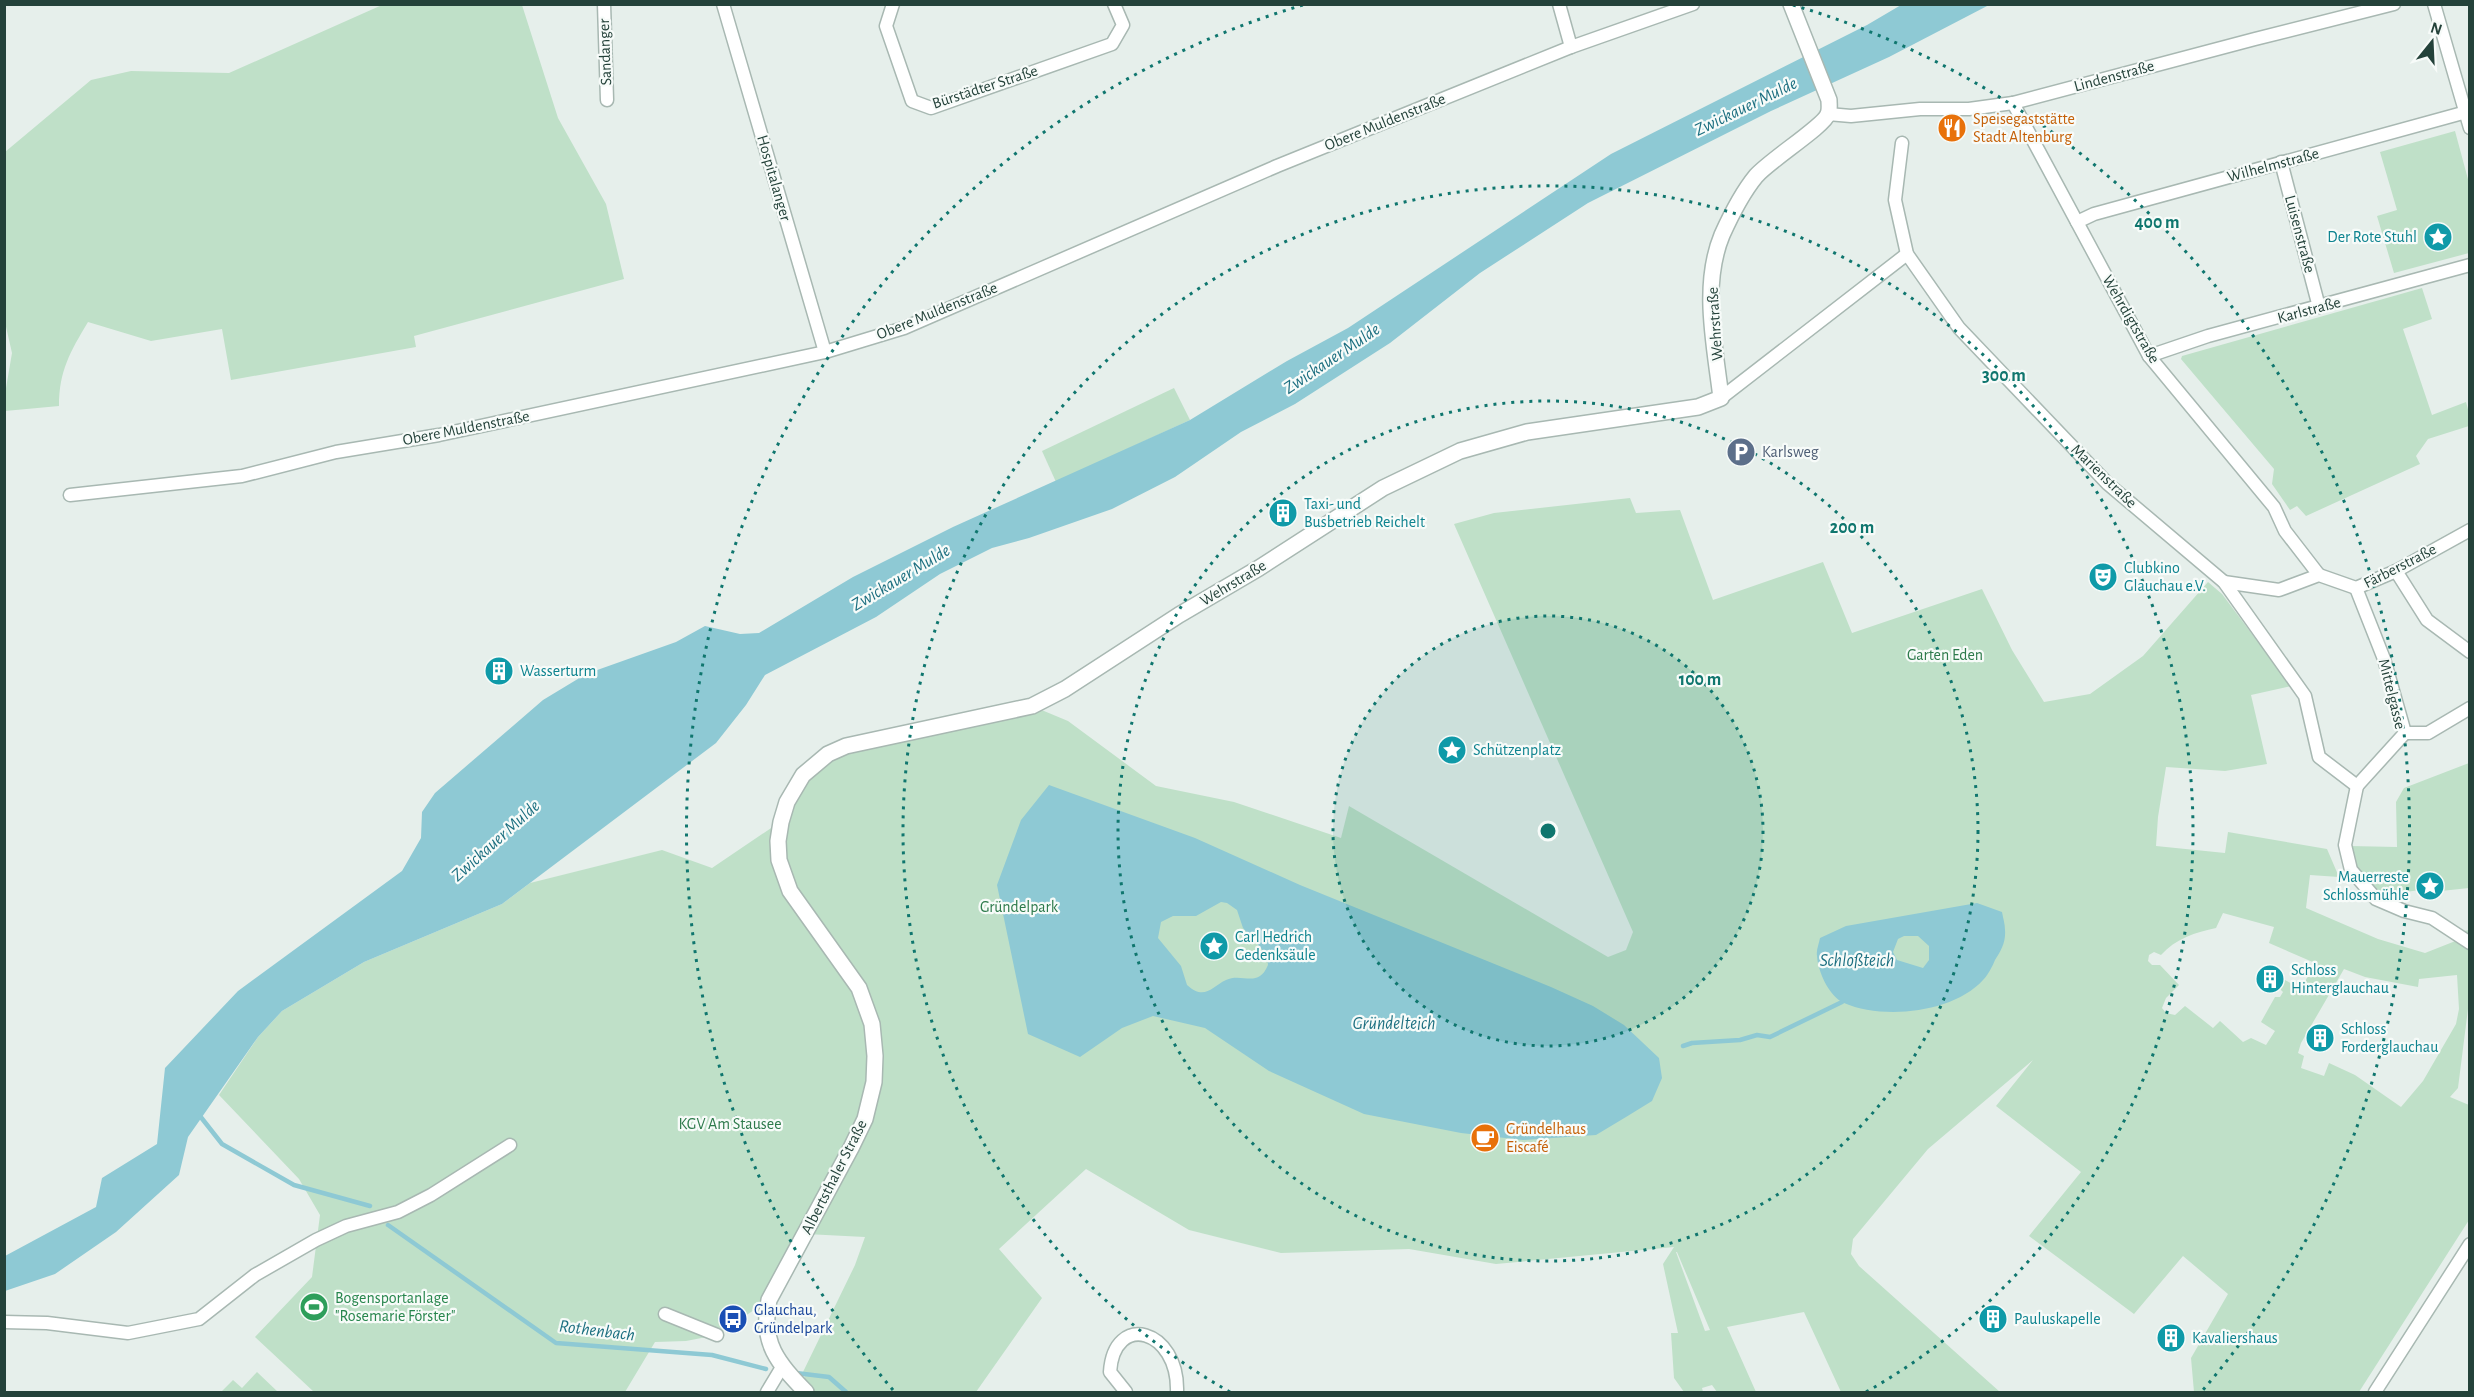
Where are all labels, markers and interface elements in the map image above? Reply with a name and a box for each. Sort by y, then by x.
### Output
north arrow [2402,12,2462,72]
street label: Sandanger [596,17,614,86]
text: N [2429,19,2444,38]
street label: Lindenstraße [2072,58,2156,94]
street label: Bürstädter Straße [930,62,1040,112]
water label: Zwickauer Mulde [1692,74,1800,140]
street label: Obere Muldenstraße [1322,90,1448,154]
place label: Speisegaststätte Stadt Altenburg [1973,111,2075,145]
restaurant icon: Speisegaststätte Stadt Altenburg [1936,112,1968,144]
street label: Hospitalanger [754,133,794,224]
street label: Wilhelmstraße [2225,145,2321,185]
street label: Luisenstraße [2282,193,2318,275]
text: 400 m [2134,214,2180,232]
place icon: Der Rote Stuhl [2422,221,2454,253]
place label: Der Rote Stuhl [2327,229,2417,245]
street label: Wehrdigtstraße [2099,272,2163,366]
street label: Obere Muldenstraße [874,279,1000,343]
street label: Wehrstraße [1704,287,1726,361]
street label: Karlstraße [2276,294,2342,326]
water label: Zwickauer Mulde [1281,320,1383,398]
text: 300 m [1982,367,2026,385]
street label: Obere Muldenstraße [401,408,531,448]
parking icon: Karlsweg [1725,436,1757,468]
street label: Marienstraße [2068,441,2140,511]
place label: Karlsweg [1762,444,1819,460]
place label: Taxi- und Busbetrieb Reichelt [1304,496,1425,530]
building icon: Taxi- und Busbetrieb Reichelt [1267,497,1299,529]
text: 200 m [1830,519,1874,537]
water label: Zwickauer Mulde [849,541,954,614]
street label: Färberstraße [2361,541,2439,591]
street label: Wehrstraße [1197,557,1269,609]
place label: Clubkino Glauchau e.V. [2124,560,2206,594]
theatre icon: Clubkino Glauchau e.V. [2087,561,2119,593]
park label: Garten Eden [1907,647,1983,663]
building icon: Wasserturm [483,655,515,687]
street label: Mittelgasse [2376,657,2408,731]
place label: Wasserturm [520,663,596,679]
text: 100 m [1679,671,1721,689]
place icon: Schützenplatz [1436,734,1468,766]
place label: Schützenplatz [1473,742,1562,758]
water label: Zwickauer Mulde [448,797,544,885]
centre of rings [1538,821,1558,841]
place label: Mauerreste Schlossmühle [2323,869,2409,903]
place icon: Mauerreste Schlossmühle [2414,870,2446,902]
park label: Gründelpark [980,899,1059,915]
place label: Carl Hedrich Gedenksäule [1235,929,1316,963]
place icon: Carl Hedrich Gedenksäule [1198,930,1230,962]
water label: Schloßteich [1820,952,1894,970]
place label: Schloss Hinterglauchau [2291,962,2389,996]
building icon: Schloss Hinterglauchau [2254,963,2286,995]
water label: Gründelteich [1353,1015,1435,1033]
place label: Schloss Forderglauchau [2341,1021,2438,1055]
building icon: Schloss Forderglauchau [2304,1022,2336,1054]
park label: KGV Am Stausee [678,1116,782,1132]
street label: Albertsthaler Straße [798,1117,870,1237]
place label: Gründelhaus Eiscafé [1506,1121,1586,1155]
cafe icon: Gründelhaus Eiscafé [1469,1122,1501,1154]
place label: Bogensportanlage "Rosemarie Förster" [335,1290,455,1324]
sports icon: Bogensportanlage "Rosemarie Förster" [298,1291,330,1323]
place label: Glauchau, Gründelpark [754,1302,833,1336]
bus stop icon: Glauchau, Gründelpark [717,1303,749,1335]
building icon: Pauluskapelle [1977,1303,2009,1335]
place label: Pauluskapelle [2014,1311,2101,1327]
water label: Rothenbach [558,1317,636,1345]
building icon: Kavaliershaus [2155,1322,2187,1354]
place label: Kavaliershaus [2192,1330,2278,1346]

